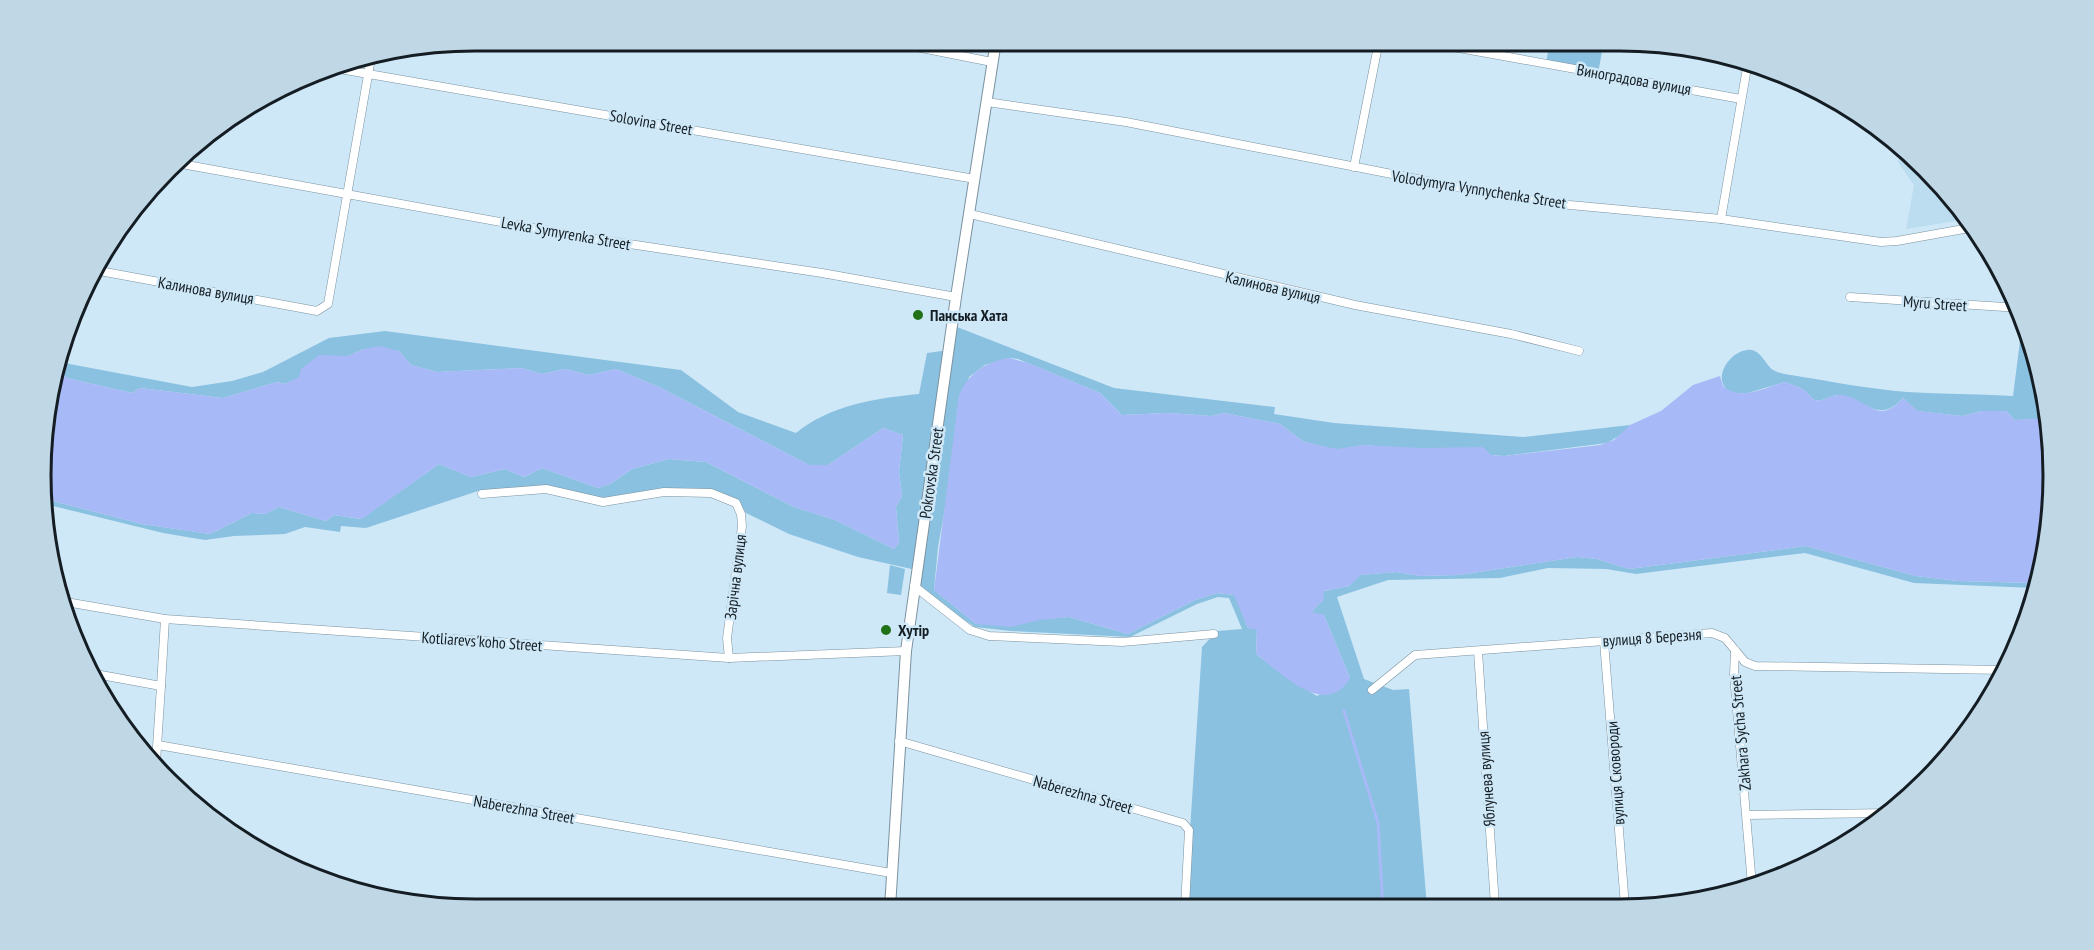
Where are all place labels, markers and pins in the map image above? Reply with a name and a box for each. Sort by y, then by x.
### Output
place label: Панська Хата [930,305,1008,325]
marker: Панська Хата [911,308,925,322]
place label: Хутір [898,620,929,640]
marker: Хутір [879,623,893,637]

